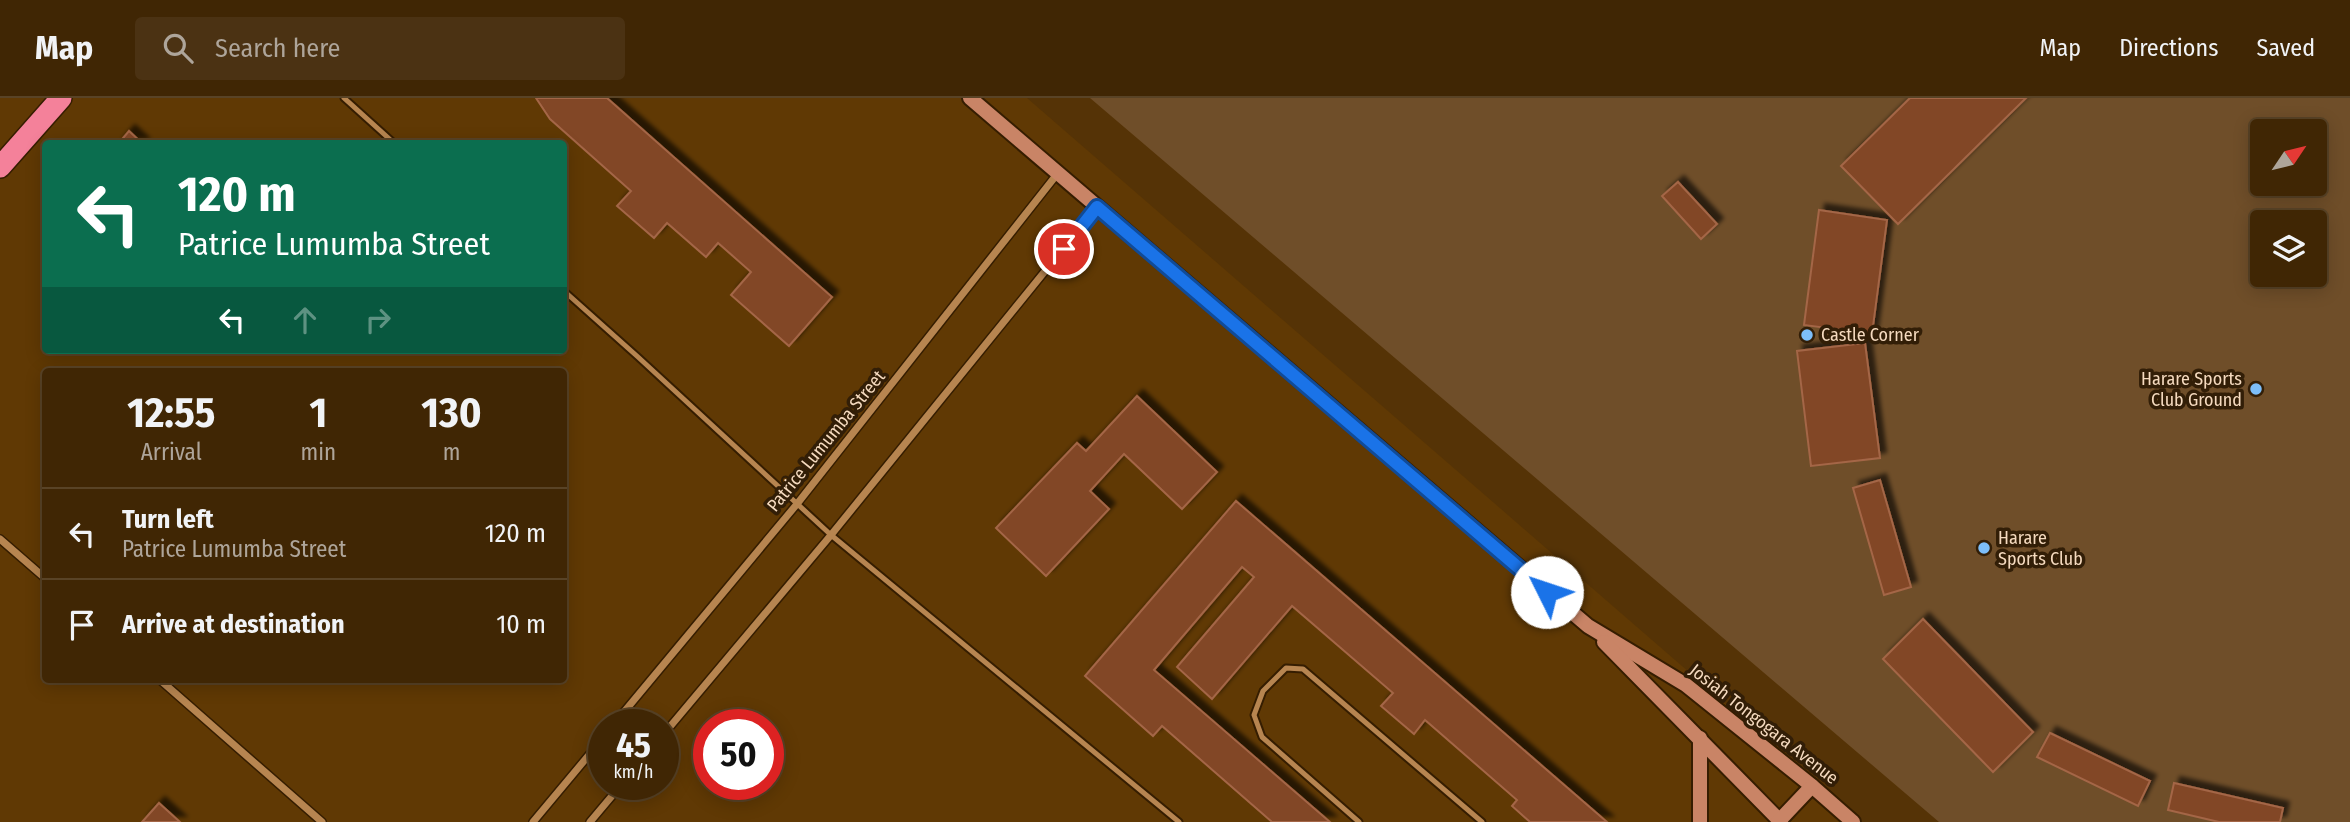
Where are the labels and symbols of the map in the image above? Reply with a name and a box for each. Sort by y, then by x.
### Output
north arrow [2250,119,2328,196]
pin [1034,219,1094,279]
place label: Castle Corner [1821,324,1920,346]
marker: Castle Corner [1799,327,1815,343]
street label: Patrice Lumumba Street [762,366,890,516]
place label: Harare Sports Club Ground [2141,368,2242,411]
marker: Harare Sports Club Ground [2248,381,2264,397]
place label: Harare Sports Club [1998,527,2083,570]
marker: Harare Sports Club [1976,540,1992,556]
position arrow [1510,555,1584,629]
street label: Josiah Tongogara Avenue [1685,659,1843,789]
speed limit sign: 50 [693,709,784,800]

